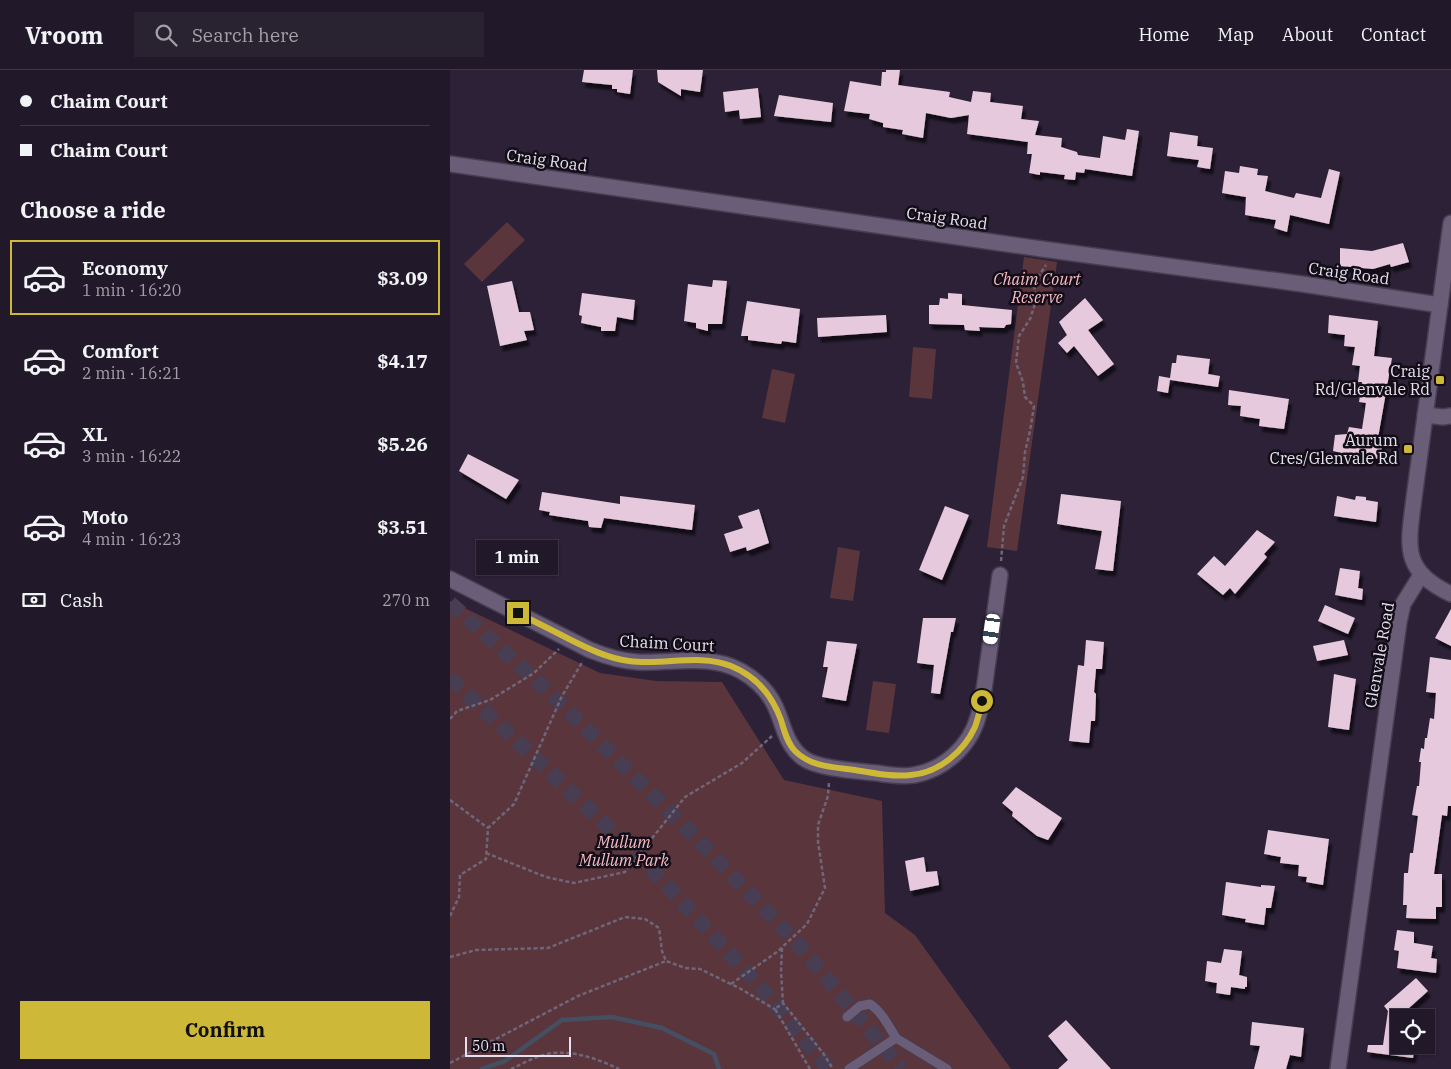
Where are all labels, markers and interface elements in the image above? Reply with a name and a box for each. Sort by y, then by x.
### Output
search box [134,12,484,57]
text: Vroom [25,19,104,51]
icon: search [152,21,180,49]
text: Search here [192,23,299,47]
text: Home [1138,23,1190,46]
text: Map [1218,23,1254,46]
text: About [1282,23,1333,46]
text: Contact [1361,23,1426,46]
text: Chaim Court [50,89,168,113]
text: Chaim Court [50,138,168,162]
street label: Craig Road [505,144,589,176]
text: Choose a ride [20,195,166,224]
street label: Craig Road [905,202,989,234]
icon: car [22,255,67,300]
text: Economy [82,256,168,280]
street label: Craig Road [1307,257,1391,289]
text: $3.09 [377,266,428,290]
park label: Chaim Court Reserve [993,269,1082,307]
text: 1 min · 16:20 [82,280,181,300]
icon: car [22,338,67,383]
text: Comfort [82,339,159,363]
text: $4.17 [377,349,428,373]
place label: Craig Rd/Glenvale Rd [1315,361,1430,399]
text: 2 min · 16:21 [82,363,181,383]
marker: Craig Rd/Glenvale Rd [1434,374,1446,386]
icon: car [22,421,67,466]
text: XL [82,422,108,446]
place label: Aurum Cres/Glenvale Rd [1270,430,1398,468]
text: $5.26 [377,432,428,456]
marker: Aurum Cres/Glenvale Rd [1402,443,1414,455]
text: 3 min · 16:22 [82,446,181,466]
icon: car [22,504,67,549]
text: Moto [82,505,128,529]
text: $3.51 [377,515,428,539]
text: 4 min · 16:23 [82,529,181,549]
callout: 1 min [477,540,559,576]
text: 1 min [495,547,539,567]
icon: cash [20,586,48,614]
text: Cash [60,588,104,612]
text: 270 m [382,590,430,610]
street label: Glenvale Road [1360,600,1398,710]
route end [507,602,529,624]
car [982,613,1001,645]
street label: Chaim Court [619,631,715,655]
route start [971,690,993,712]
park label: Mullum Mullum Park [578,832,670,870]
button: Confirm [20,1001,430,1059]
map controls [1390,1009,1435,1054]
button: locate [1390,1009,1435,1054]
scale bar [465,1034,571,1057]
text: 50 m [472,1037,505,1055]

